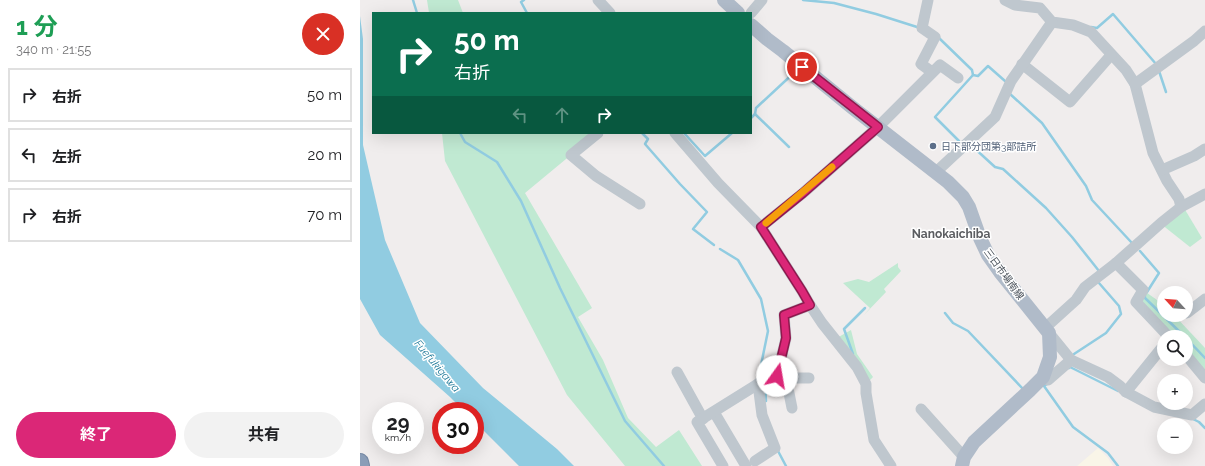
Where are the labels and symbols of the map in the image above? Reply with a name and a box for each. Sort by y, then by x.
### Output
pin [785,50,819,84]
marker: 日下部分団第3部詰所 [928,141,938,151]
place label: 日下部分団第3部詰所 [941,141,1036,152]
district label: Nanokaichiba [912,227,990,241]
street label: 三日市場南線 [982,246,1026,302]
north arrow [1157,286,1193,322]
water label: Fuefukigawa [411,337,463,395]
position arrow [756,355,798,397]
speed limit sign: 30 [432,402,484,454]

